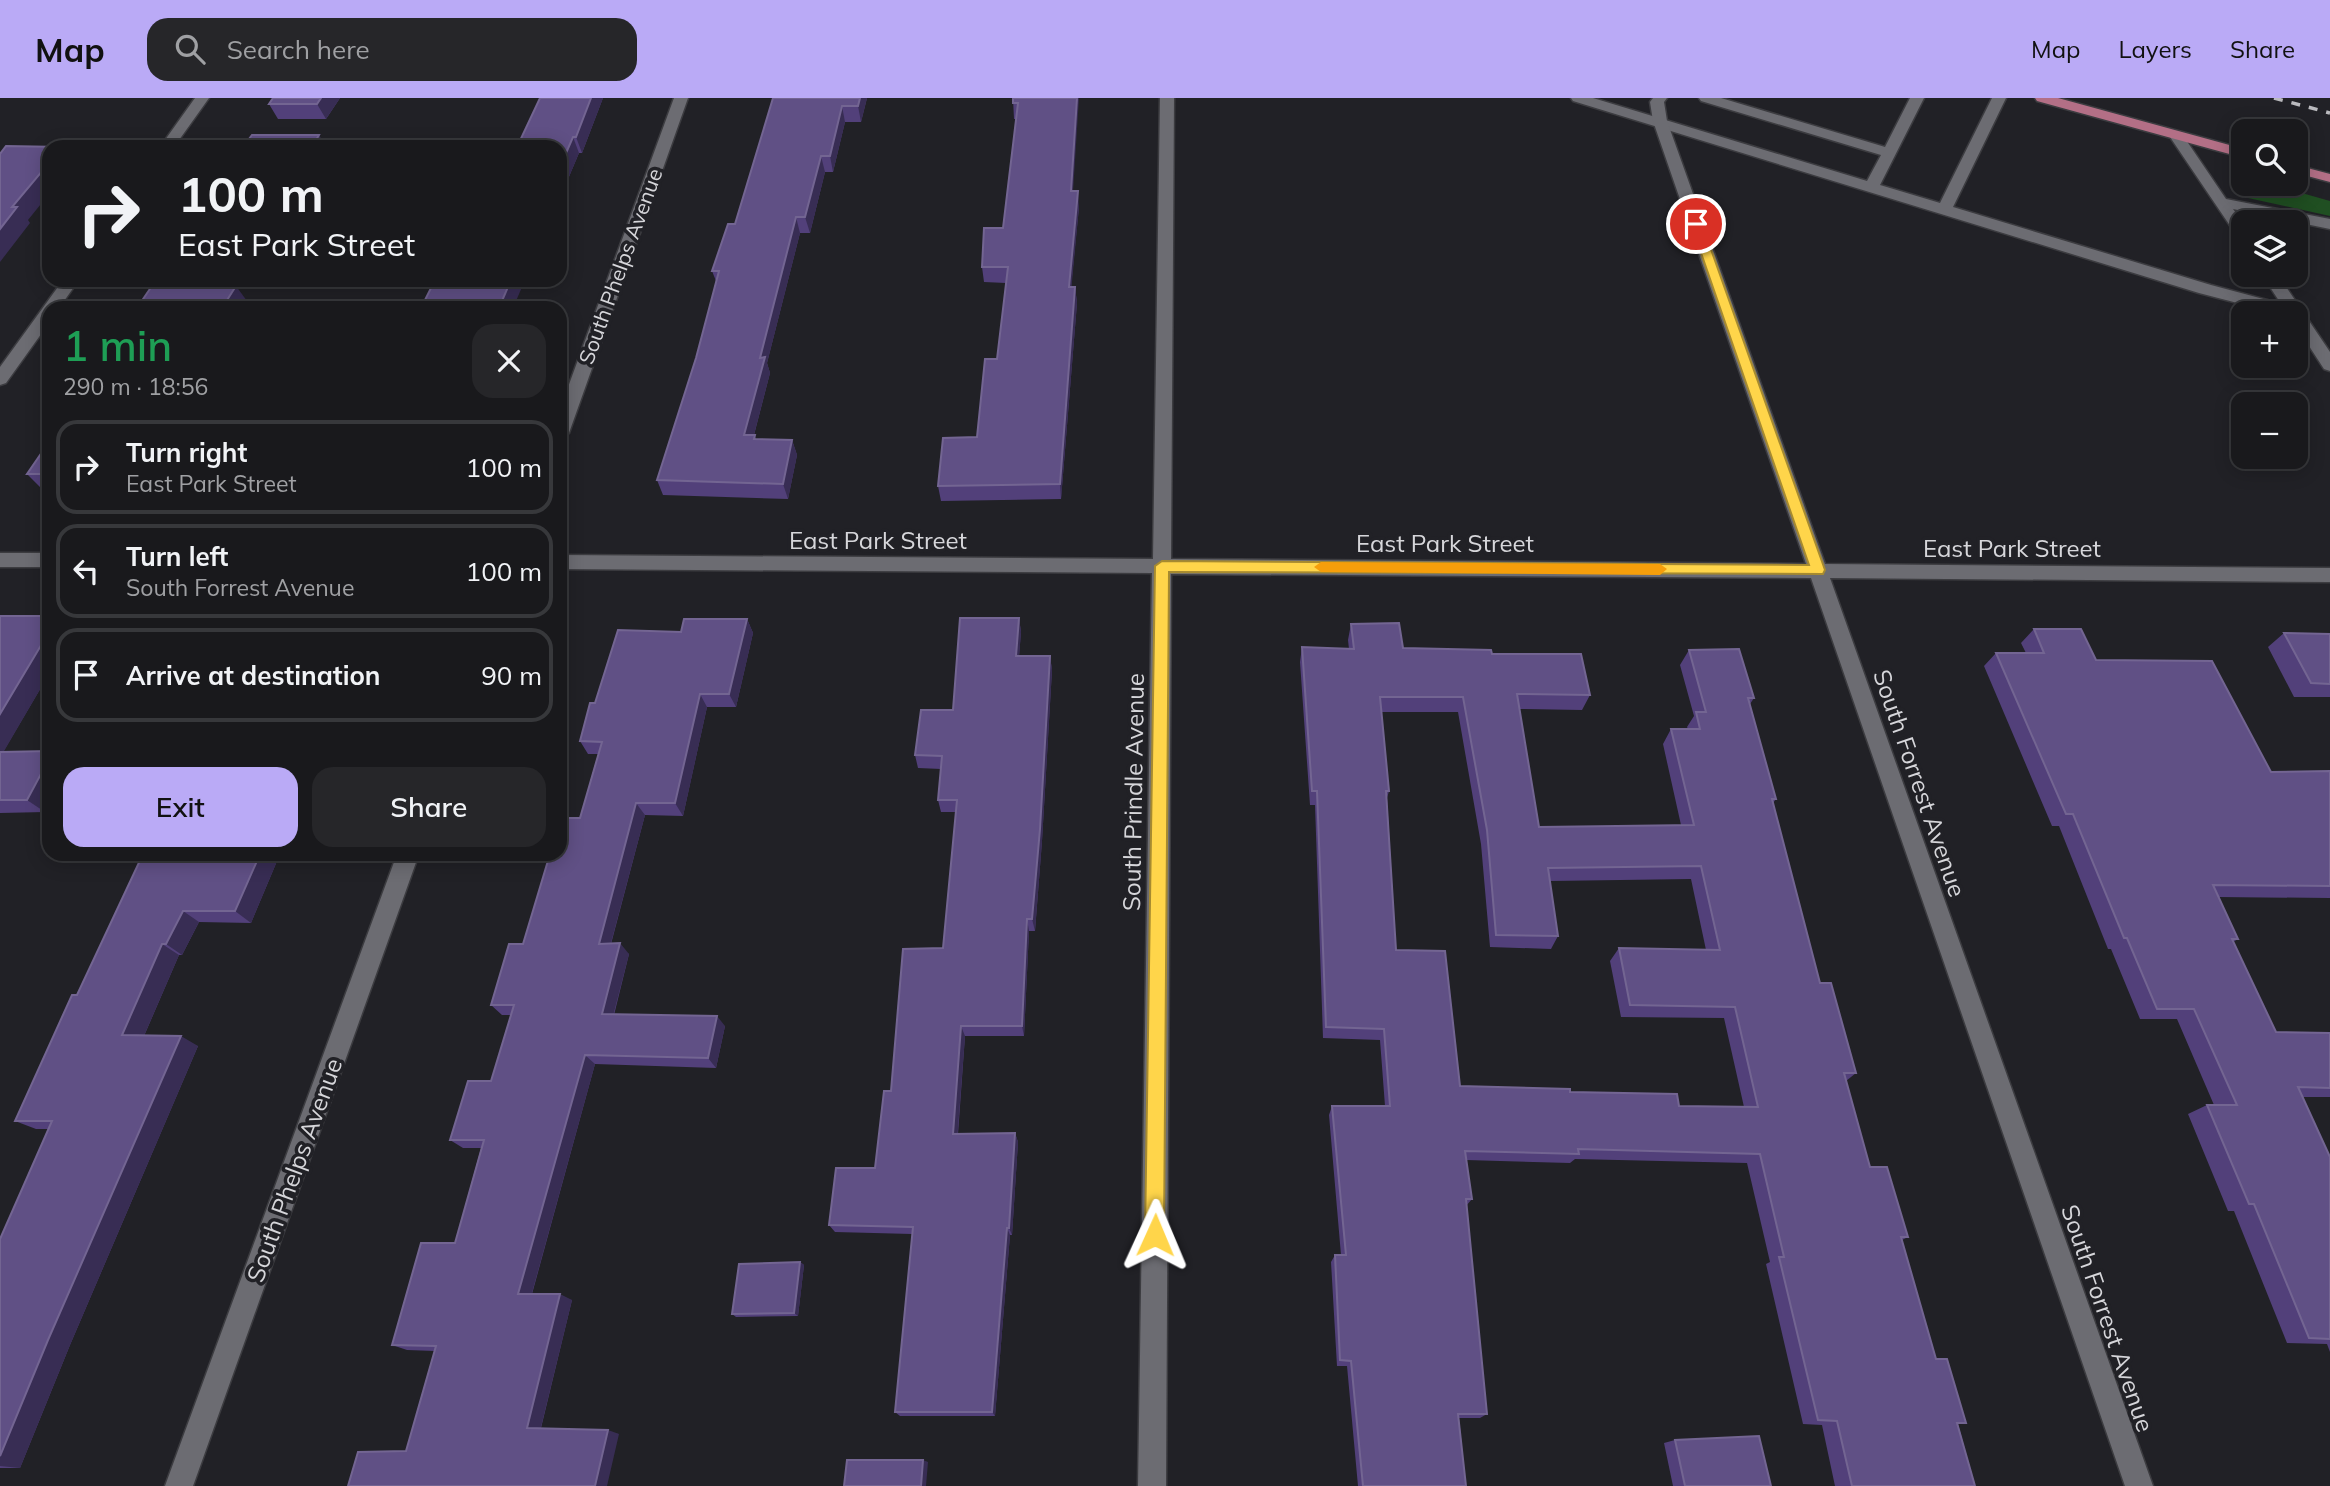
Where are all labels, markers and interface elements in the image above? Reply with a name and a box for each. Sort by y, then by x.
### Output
search box [147,18,637,81]
text: Map [35,29,105,70]
icon: search [171,30,209,68]
text: Search here [227,33,370,66]
text: Map [2031,34,2080,64]
text: Layers [2118,34,2192,64]
text: Share [2230,34,2295,64]
map controls [2231,119,2308,469]
button: search [2231,119,2308,196]
text: 100 m [178,163,324,224]
street label: South Phelps Avenue [572,165,668,367]
icon: right [63,168,154,259]
pin [1666,194,1726,254]
icon: arrive [1677,205,1715,243]
button: layers [2231,210,2308,287]
text: East Park Street [178,224,415,264]
button: + [2231,301,2308,378]
text: 1 min [63,319,172,372]
button: close [472,324,546,398]
text: 290 m · 18:56 [63,372,208,401]
button: − [2231,392,2308,469]
text: Turn right [126,436,247,469]
icon: right [67,448,105,486]
text: 100 m [466,451,542,484]
text: East Park Street [126,469,297,498]
street label: East Park Street [789,525,967,555]
street label: East Park Street [1356,528,1534,558]
street label: East Park Street [1923,533,2101,563]
text: Turn left [126,540,228,573]
icon: left [67,552,105,590]
text: 100 m [466,555,542,588]
text: South Forrest Avenue [126,573,354,602]
icon: arrive [67,656,105,694]
text: Arrive at destination [126,659,381,692]
text: 90 m [481,659,542,692]
street label: South Forrest Avenue [1867,665,1973,901]
street label: South Prindle Avenue [1116,673,1150,911]
button: Exit [63,767,298,847]
button: Share [312,767,546,847]
street label: South Phelps Avenue [240,1054,348,1286]
position arrow [1118,1198,1192,1272]
street label: South Forrest Avenue [2055,1200,2161,1436]

